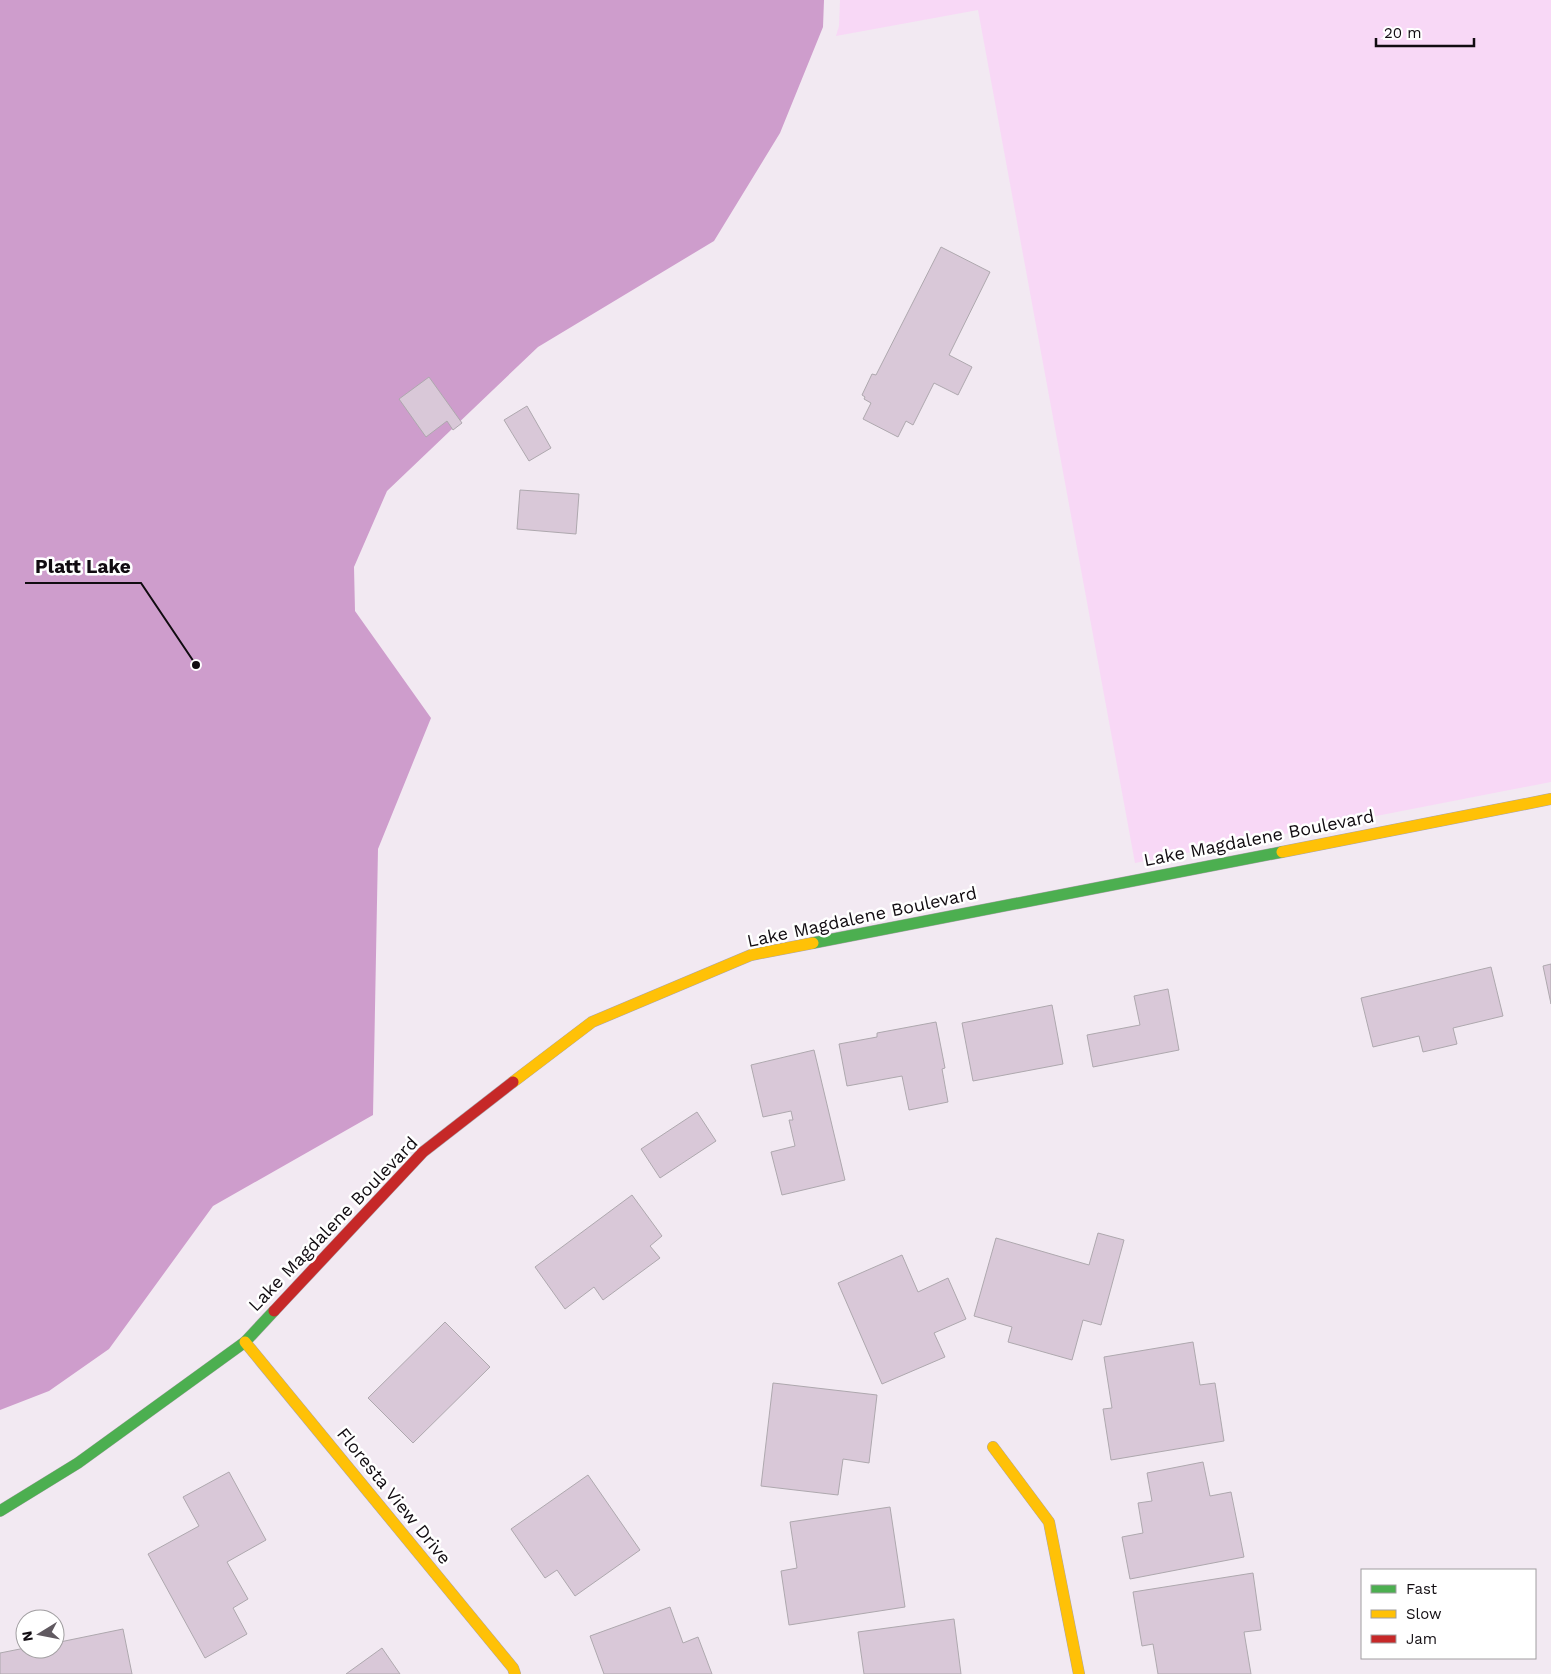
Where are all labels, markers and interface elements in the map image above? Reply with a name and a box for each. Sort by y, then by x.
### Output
scale bar [1376,15,1474,47]
text: 20 m [1384,24,1422,42]
callout: Platt Lake [25,549,141,583]
text: Platt Lake [35,555,131,578]
street label: Lake Magdalene Boulevard [1142,805,1376,870]
street label: Lake Magdalene Boulevard [745,882,979,951]
street label: Lake Magdalene Boulevard [244,1132,422,1315]
street label: Floresta View Drive [333,1423,456,1568]
legend [1361,1569,1536,1659]
text: Fast [1406,1580,1438,1598]
text: Slow [1406,1605,1442,1623]
north arrow [15,1609,65,1659]
text: N [18,1630,36,1643]
text: Jam [1406,1630,1437,1648]

